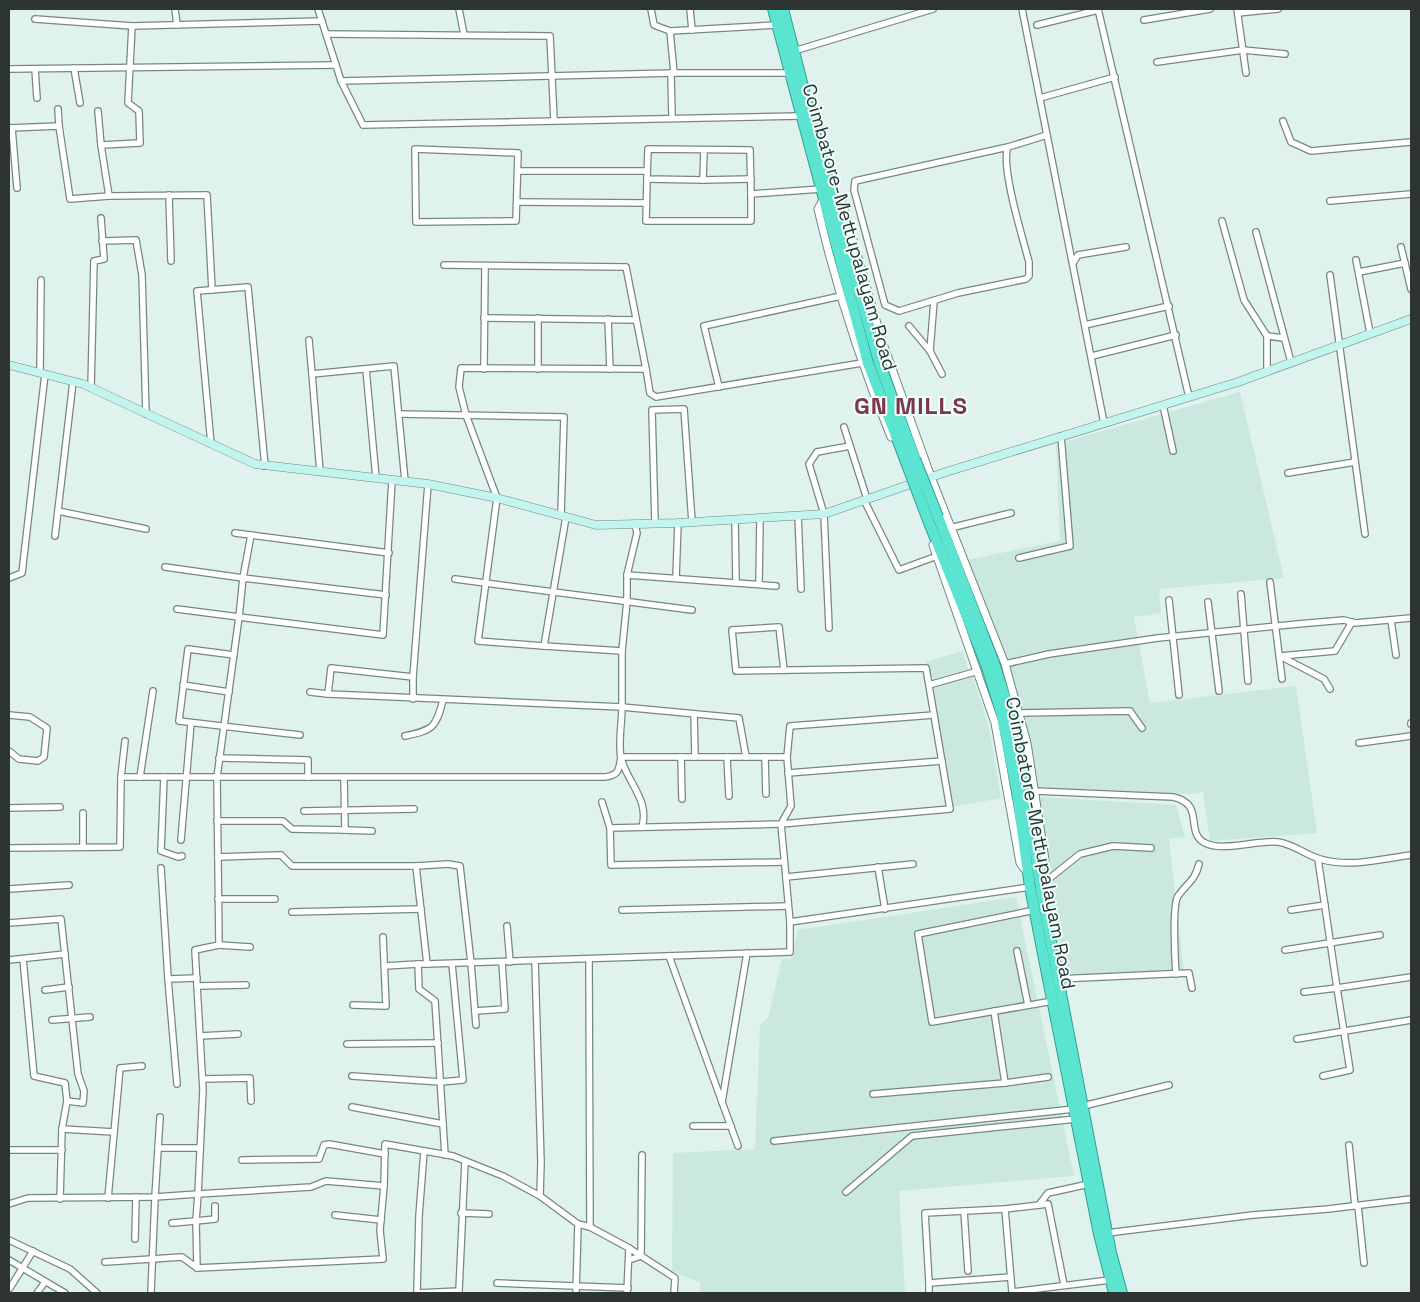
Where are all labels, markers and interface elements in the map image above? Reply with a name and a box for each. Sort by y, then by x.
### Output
street label: Coimbatore-Mettupalayam Road [797,81,903,374]
district label: GN MILLS [854,390,968,421]
street label: Coimbatore-Mettupalayam Road [1000,695,1081,991]

